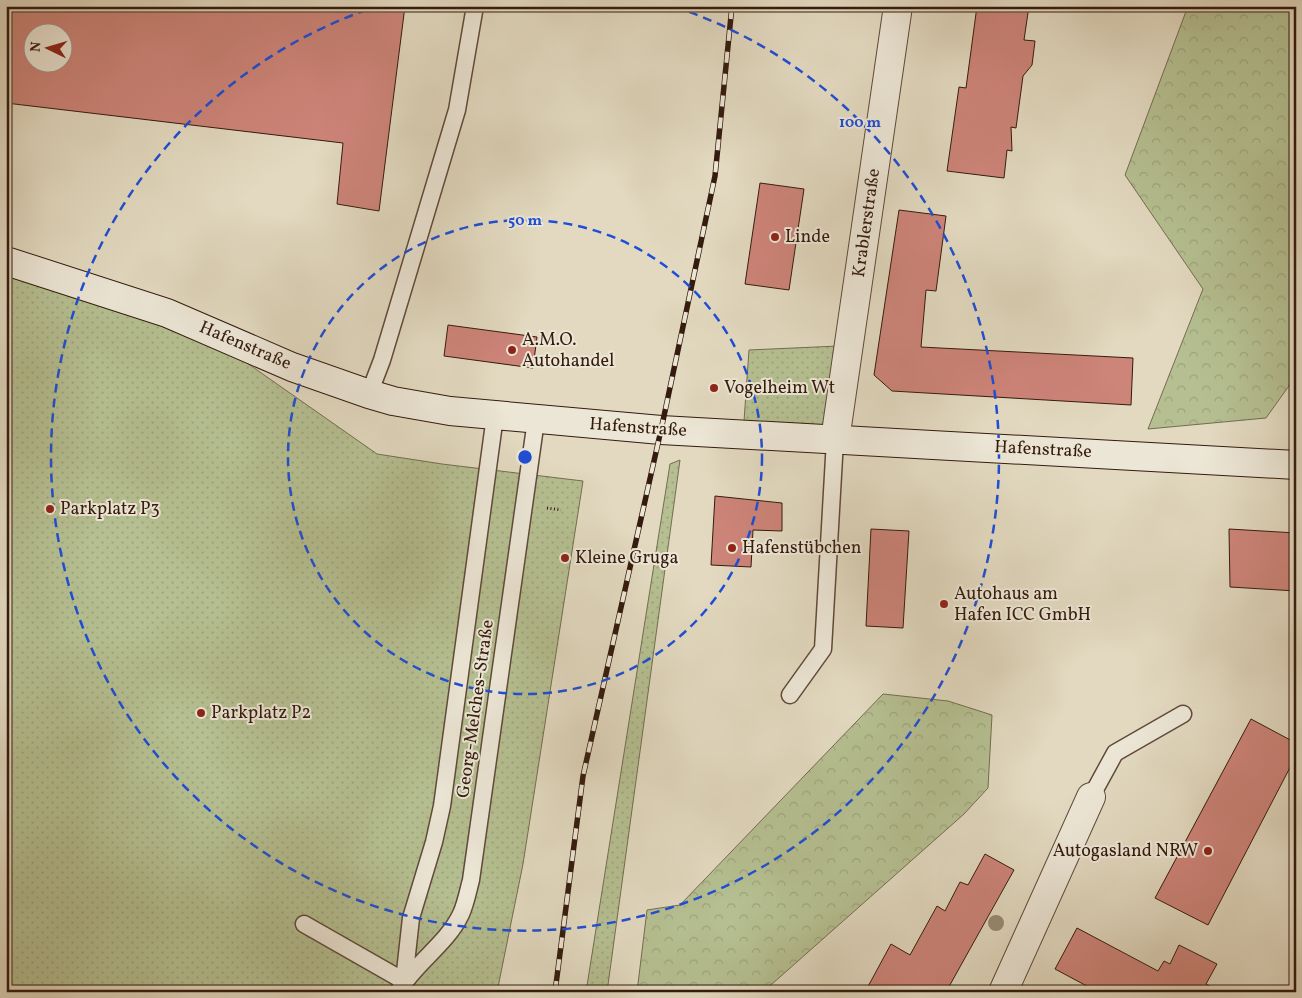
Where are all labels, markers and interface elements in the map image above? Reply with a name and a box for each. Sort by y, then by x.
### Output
north arrow [22,22,72,72]
text: N [27,41,46,53]
text: 100 m [839,113,882,134]
street label: Krablerstraße [847,167,887,279]
text: 50 m [508,211,542,232]
place label: Linde [785,225,830,250]
marker: Linde [769,231,781,243]
street label: Hafenstraße [195,315,295,377]
place label: A.M.O. Autohandel [522,328,615,374]
marker: A.M.O. Autohandel [506,344,518,356]
place label: Vogelheim Wt [724,376,835,401]
marker: Vogelheim Wt [708,382,720,394]
street label: Hafenstraße [588,412,688,444]
street label: Hafenstraße [994,435,1092,465]
centre of rings [516,448,534,466]
place label: Parkplatz P3 [60,497,160,522]
marker: Parkplatz P3 [44,503,56,515]
place label: Hafenstübchen [742,536,862,561]
marker: Hafenstübchen [726,542,738,554]
place label: Kleine Gruga [575,546,678,571]
marker: Kleine Gruga [559,552,571,564]
place label: Autohaus am Hafen ICC GmbH [954,582,1091,628]
marker: Autohaus am Hafen ICC GmbH [938,598,950,610]
street label: Georg-Melches-Straße [451,618,501,800]
place label: Parkplatz P2 [211,701,311,726]
marker: Parkplatz P2 [195,707,207,719]
place label: Autogasland NRW [1053,839,1198,864]
marker: Autogasland NRW [1202,845,1214,857]

